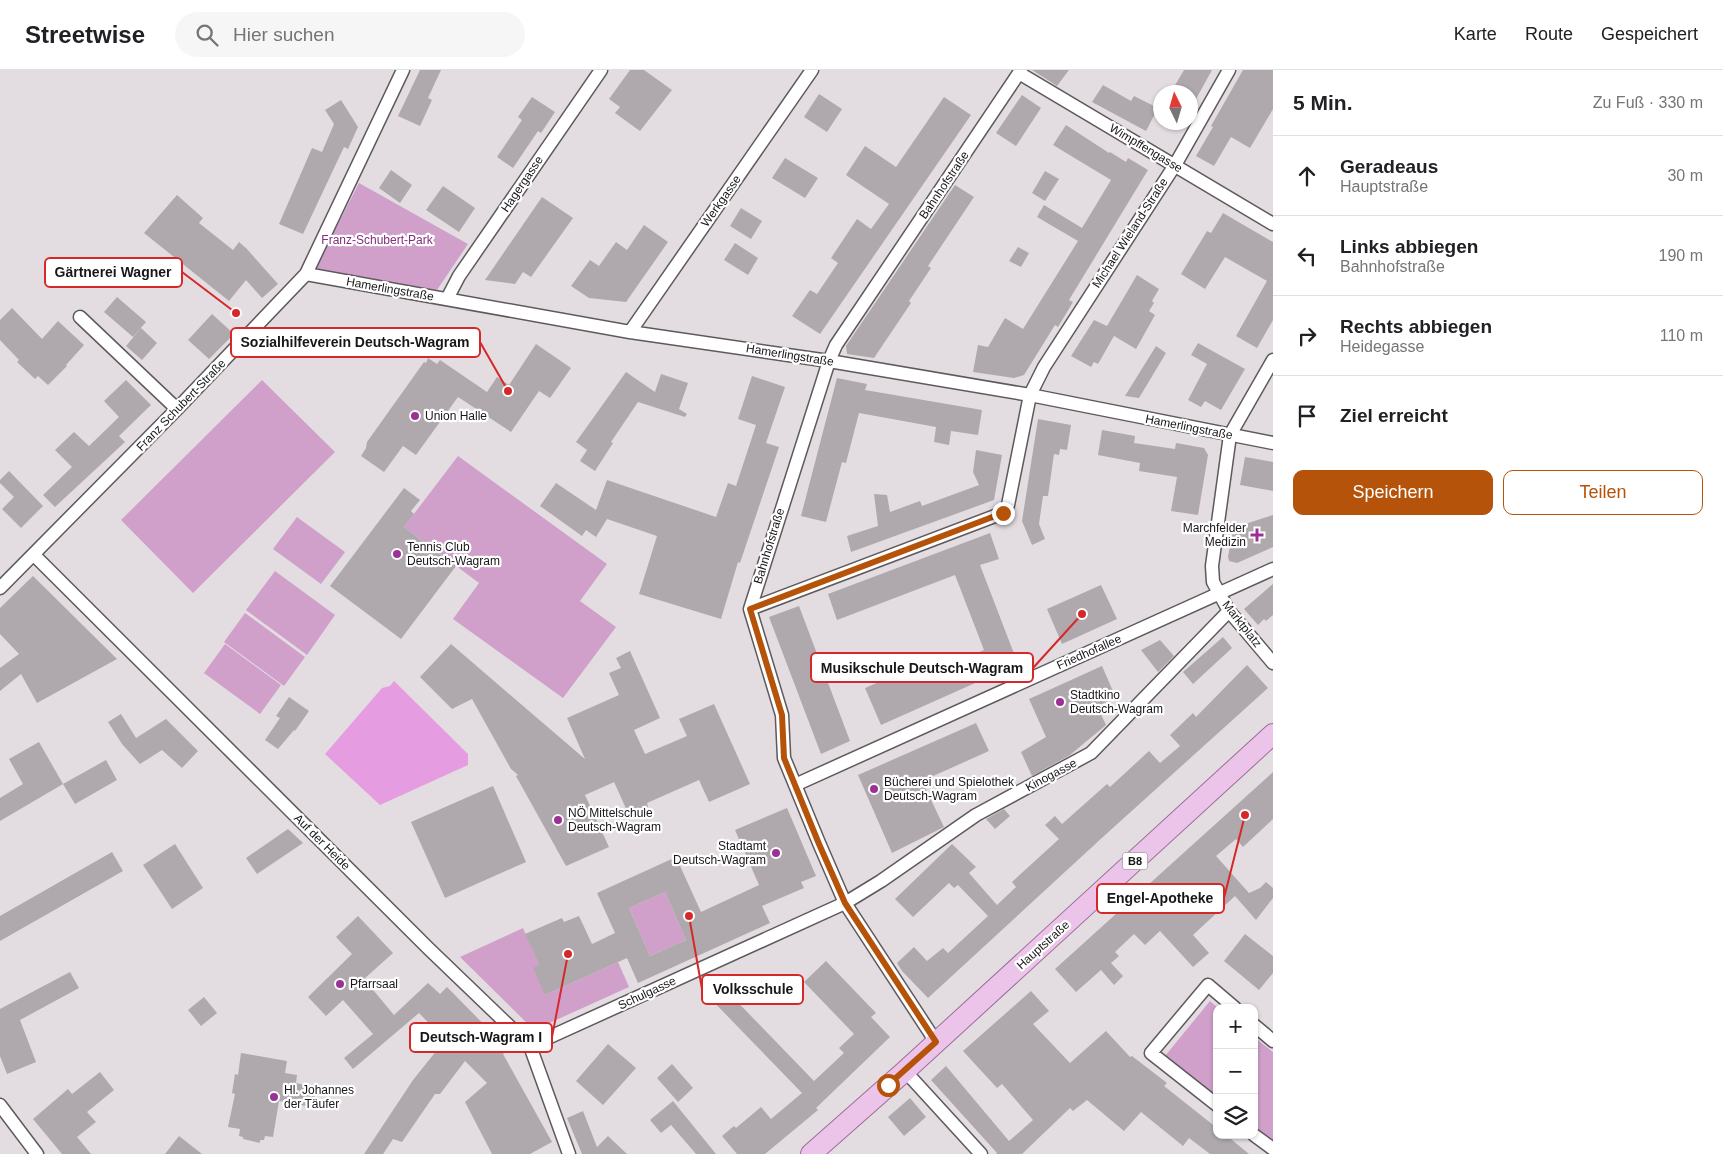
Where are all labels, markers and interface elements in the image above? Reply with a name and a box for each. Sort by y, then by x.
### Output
search box [175,12,525,57]
text: Streetwise [25,21,145,48]
icon: search [193,21,221,49]
text: Hier suchen [233,24,334,45]
text: Karte [1454,24,1497,44]
text: Route [1525,24,1573,44]
text: Gespeichert [1601,24,1698,44]
north arrow [1153,85,1198,130]
text: 5 Min. [1293,91,1353,114]
text: Zu Fuß · 330 m [1593,94,1703,111]
street label: Wimpffengasse [1107,121,1185,175]
street label: Bahnhofstraße [916,148,972,222]
street label: Hagergasse [498,153,546,215]
text: Geradeaus [1340,156,1438,177]
icon: ahead [1293,162,1321,190]
text: 30 m [1667,167,1703,184]
street label: Werkgasse [698,172,744,230]
street label: Michael Wieland-Straße [1089,175,1171,291]
text: Hauptstraße [1340,178,1428,195]
park label: Franz-Schubert-Park [321,233,434,247]
text: Links abbiegen [1340,236,1478,257]
icon: left [1293,242,1321,270]
text: 190 m [1659,247,1703,264]
callout: Gärtnerei Wagner [45,258,182,287]
text: Bahnhofstraße [1340,258,1445,275]
text: Gärtnerei Wagner [55,264,172,280]
street label: Hamerlingstraße [345,274,435,304]
text: Rechts abbiegen [1340,316,1492,337]
icon: right [1293,322,1321,350]
text: 110 m [1660,327,1703,344]
callout: Sozialhilfeverein Deutsch-Wagram [231,328,480,357]
text: Sozialhilfeverein Deutsch-Wagram [241,334,469,350]
text: Heidegasse [1340,338,1425,355]
street label: Hamerlingstraße [745,341,835,369]
street label: Franz Schubert-Straße [134,356,229,454]
icon: arrive [1293,402,1321,430]
text: Ziel erreicht [1340,405,1448,426]
place label: Union Halle [425,409,487,423]
marker: Union Halle [409,410,421,422]
street label: Hamerlingstraße [1144,412,1234,442]
button: Speichern [1293,470,1493,515]
button: Teilen [1503,470,1703,515]
route end [992,502,1015,525]
street label: Bahnhofstraße [751,506,787,586]
place label: Marchfelder Medizin [1183,521,1246,549]
marker: Marchfelder Medizin [1250,528,1264,542]
place label: Tennis Club Deutsch-Wagram [407,540,500,568]
marker: Tennis Club Deutsch-Wagram [391,548,403,560]
street label: Marktplatz [1219,598,1265,650]
street label: Friedhofallee [1054,631,1124,673]
callout: Musikschule Deutsch-Wagram [811,653,1033,682]
text: Musikschule Deutsch-Wagram [821,660,1023,676]
place label: Stadtkino Deutsch-Wagram [1070,688,1163,716]
marker: Stadtkino Deutsch-Wagram [1054,696,1066,708]
street label: Kinogasse [1023,756,1079,794]
place label: Bücherei und Spielothek Deutsch-Wagram [884,775,1015,803]
marker: Bücherei und Spielothek Deutsch-Wagram [868,783,880,795]
place label: NÖ Mittelschule Deutsch-Wagram [568,806,661,834]
street label: Auf der Heide [291,811,353,873]
marker: NÖ Mittelschule Deutsch-Wagram [552,814,564,826]
place label: Stadtamt Deutsch-Wagram [673,839,767,867]
marker: Stadtamt Deutsch-Wagram [770,847,782,859]
road number: B8 [1122,852,1148,869]
callout: Engel-Apotheke [1097,884,1224,913]
text: Engel-Apotheke [1107,890,1213,906]
street label: Hauptstraße [1014,917,1072,972]
street label: Schulgasse [616,973,678,1012]
callout: Volksschule [702,975,803,1004]
place label: Pfarrsaal [350,977,398,991]
marker: Pfarrsaal [334,978,346,990]
text: Volksschule [713,981,794,997]
map controls [1213,1004,1258,1139]
button: + [1213,1004,1258,1049]
callout: Deutsch-Wagram I [410,1023,552,1052]
text: Deutsch-Wagram I [420,1029,542,1045]
button: − [1213,1049,1258,1094]
route start [877,1074,900,1097]
place label: Hl. Johannes der Täufer [284,1083,354,1111]
marker: Hl. Johannes der Täufer [268,1091,280,1103]
button: layers [1213,1094,1258,1139]

